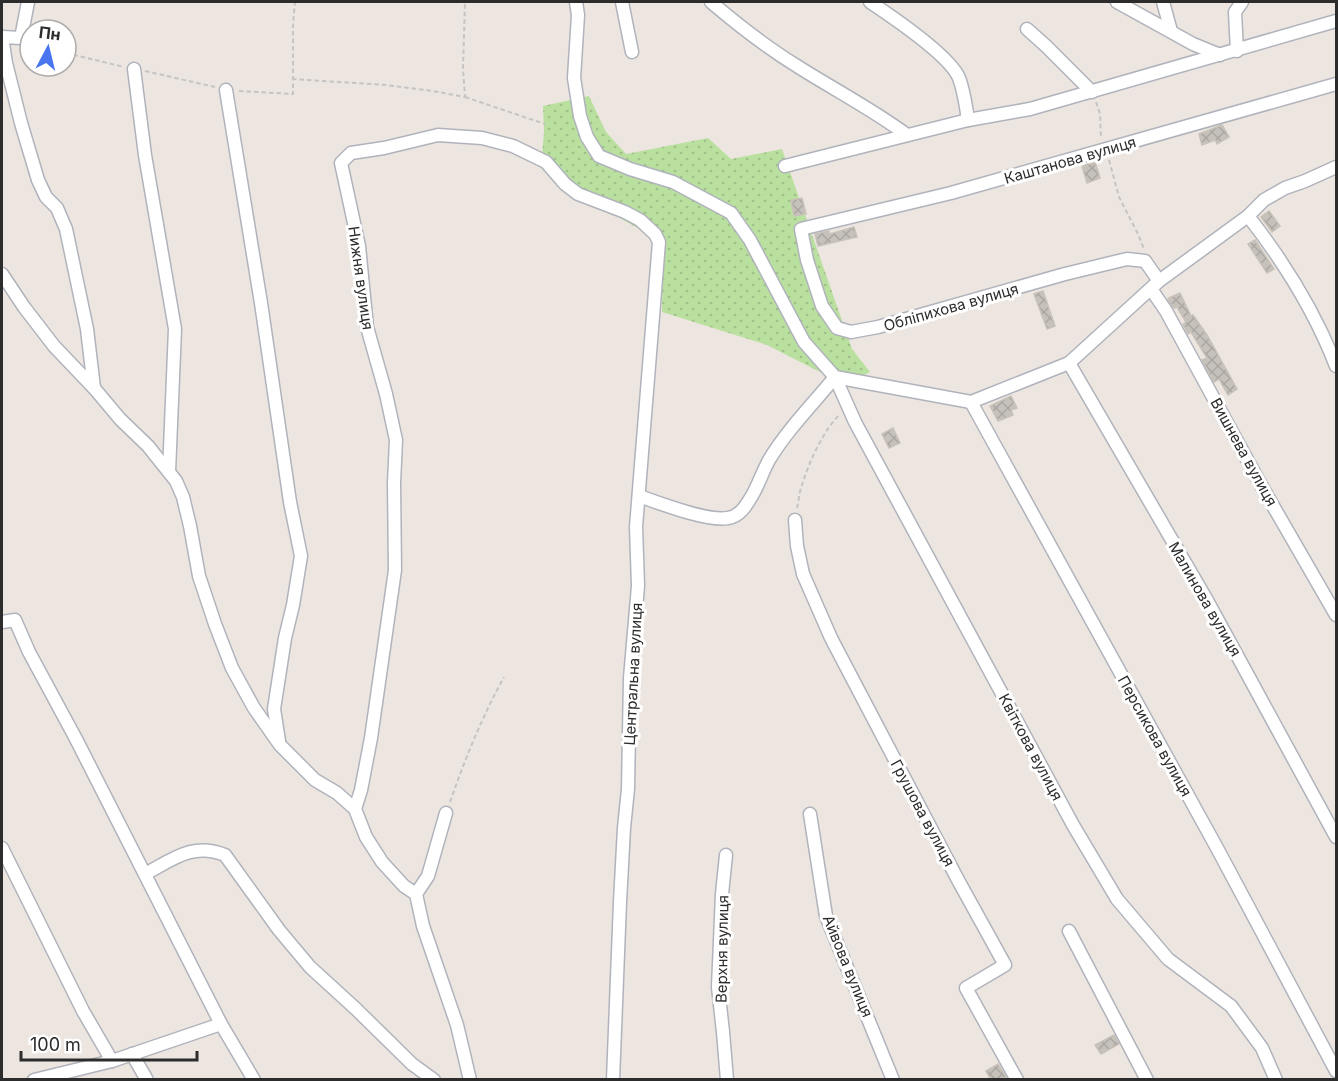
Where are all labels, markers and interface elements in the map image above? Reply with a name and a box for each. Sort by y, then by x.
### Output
north arrow [18,18,78,78]
text: Пн [38,22,62,44]
street label: Каштанова вулиця [1002,132,1138,188]
street label: Нижня вулиця [344,225,378,331]
street label: Обліпихова вулиця [881,279,1021,335]
street label: Вишнева вулиця [1206,395,1282,509]
street label: Малинова вулиця [1164,538,1246,660]
street label: Центральна вулиця [620,602,646,746]
street label: Персикова вулиця [1114,672,1196,800]
street label: Квіткова вулиця [995,690,1067,804]
street label: Грушова вулиця [887,756,959,870]
street label: Верхня вулиця [712,895,732,1003]
street label: Айвова вулиця [819,912,877,1020]
scale bar [21,1024,196,1062]
text: 100 m [30,1034,81,1055]

